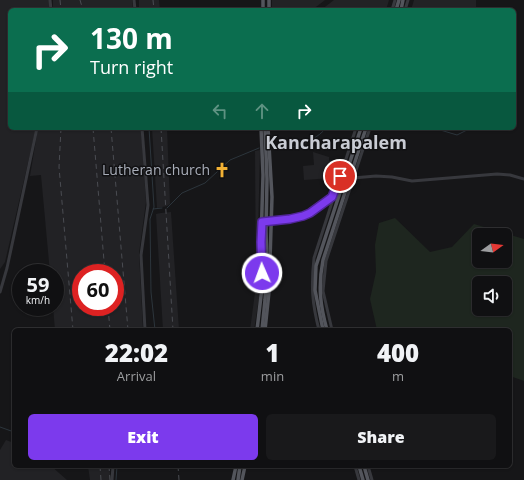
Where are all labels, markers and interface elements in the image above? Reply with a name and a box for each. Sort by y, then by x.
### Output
text: 130 m [90,19,173,57]
icon: right [24,24,76,76]
text: Turn right [90,55,173,79]
icon: left [209,100,231,122]
icon: ahead [251,100,273,122]
icon: right [293,100,315,122]
district label: Kancharapalem [265,130,407,154]
pin [323,159,357,193]
place label: Lutheran church [102,160,210,179]
church icon: Lutheran church [213,161,231,179]
icon: arrive [329,165,351,187]
north arrow [472,228,512,268]
map controls [472,228,512,316]
position arrow [241,252,283,294]
speed limit sign: 60 [72,264,124,316]
text: 59 [27,271,49,298]
button: sound [472,276,512,316]
text: km/h [26,293,50,307]
text: 22:02 [105,336,168,369]
text: 1 [265,336,280,369]
text: 400 [377,336,419,369]
text: Arrival [117,367,156,385]
text: min [261,367,284,385]
text: m [392,367,404,385]
button: Exit [28,414,258,460]
button: Share [266,414,496,460]

